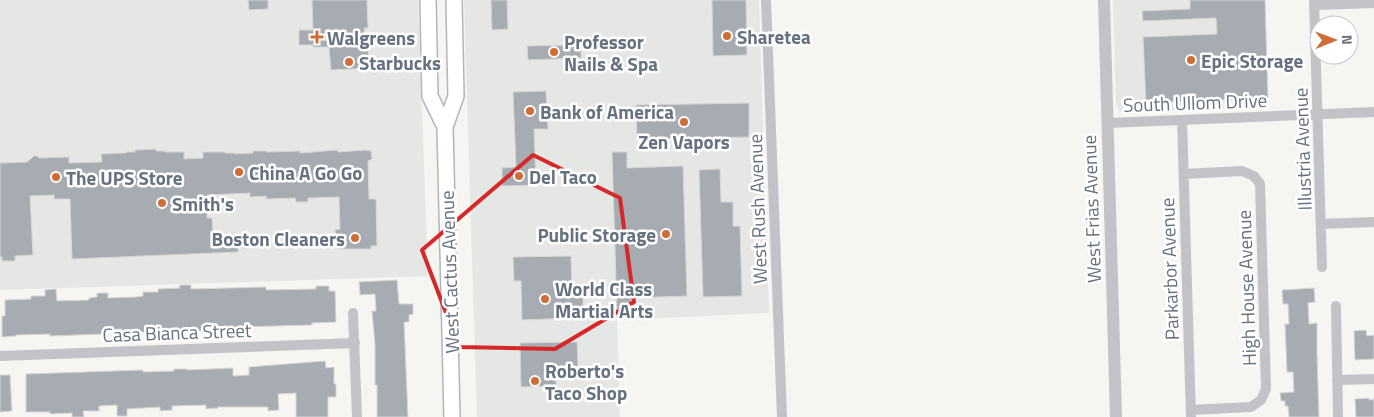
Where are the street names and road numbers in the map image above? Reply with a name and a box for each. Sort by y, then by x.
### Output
street label: South Ullom Drive [1122,85,1268,119]
street label: Illustria Avenue [1285,87,1319,211]
street label: West Rush Avenue [740,133,774,285]
street label: West Frias Avenue [1074,135,1108,283]
street label: West Cactus Avenue [432,190,466,354]
street label: Parkarbor Avenue [1152,197,1186,341]
street label: High House Avenue [1229,210,1263,366]
street label: Casa Bianca Street [102,315,252,349]

